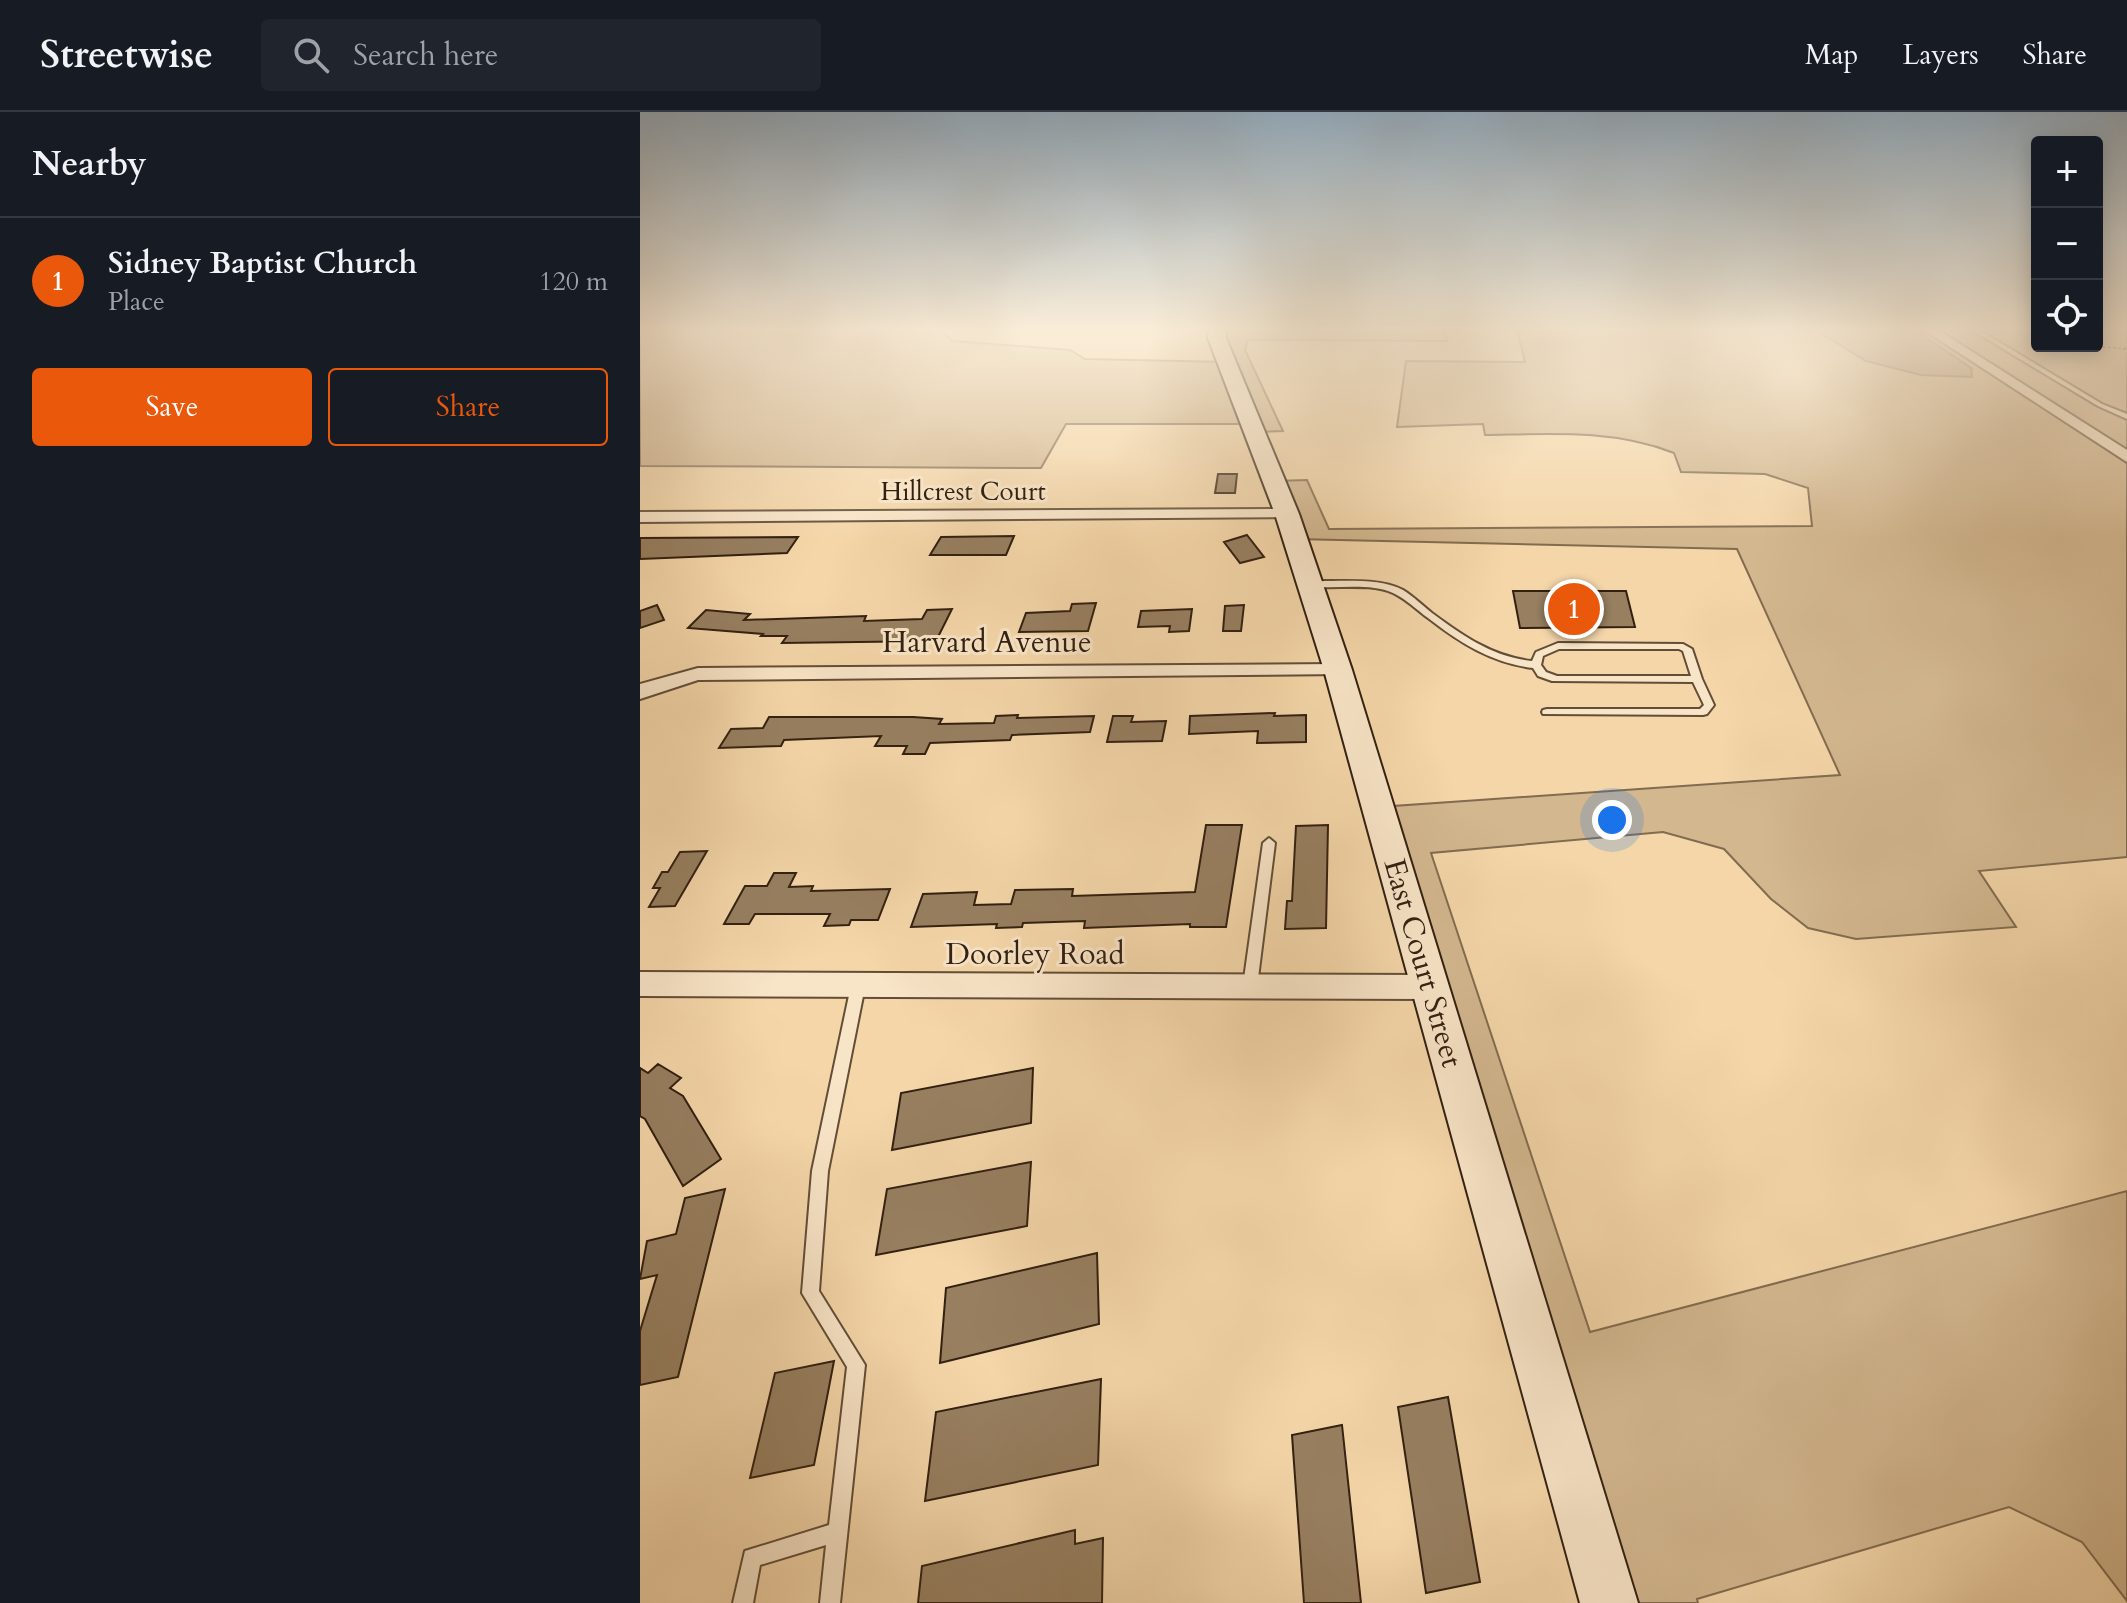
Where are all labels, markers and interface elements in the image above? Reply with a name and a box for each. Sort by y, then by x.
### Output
search box [261,19,821,91]
text: Streetwise [40,29,213,81]
icon: search [289,33,333,77]
text: Search here [353,35,498,76]
text: Map [1805,36,1858,74]
text: Layers [1902,36,1979,74]
text: Share [2023,36,2087,74]
map controls [2031,136,2103,352]
button: + [2031,136,2103,208]
text: Nearby [32,141,147,187]
button: − [2031,208,2103,280]
text: Sidney Baptist Church [108,243,417,284]
text: 1 [51,264,65,299]
text: 120 m [539,264,608,299]
button: locate [2031,280,2103,352]
text: Place [108,284,165,319]
button: Save [32,368,312,446]
button: Share [328,368,608,446]
street label: Hillcrest Court [880,474,1046,509]
pin: 1 [1548,579,1600,639]
street label: Harvard Avenue [882,622,1092,663]
your location [1592,800,1632,840]
street label: East Court Street [1374,854,1473,1073]
street label: Doorley Road [946,934,1124,975]

